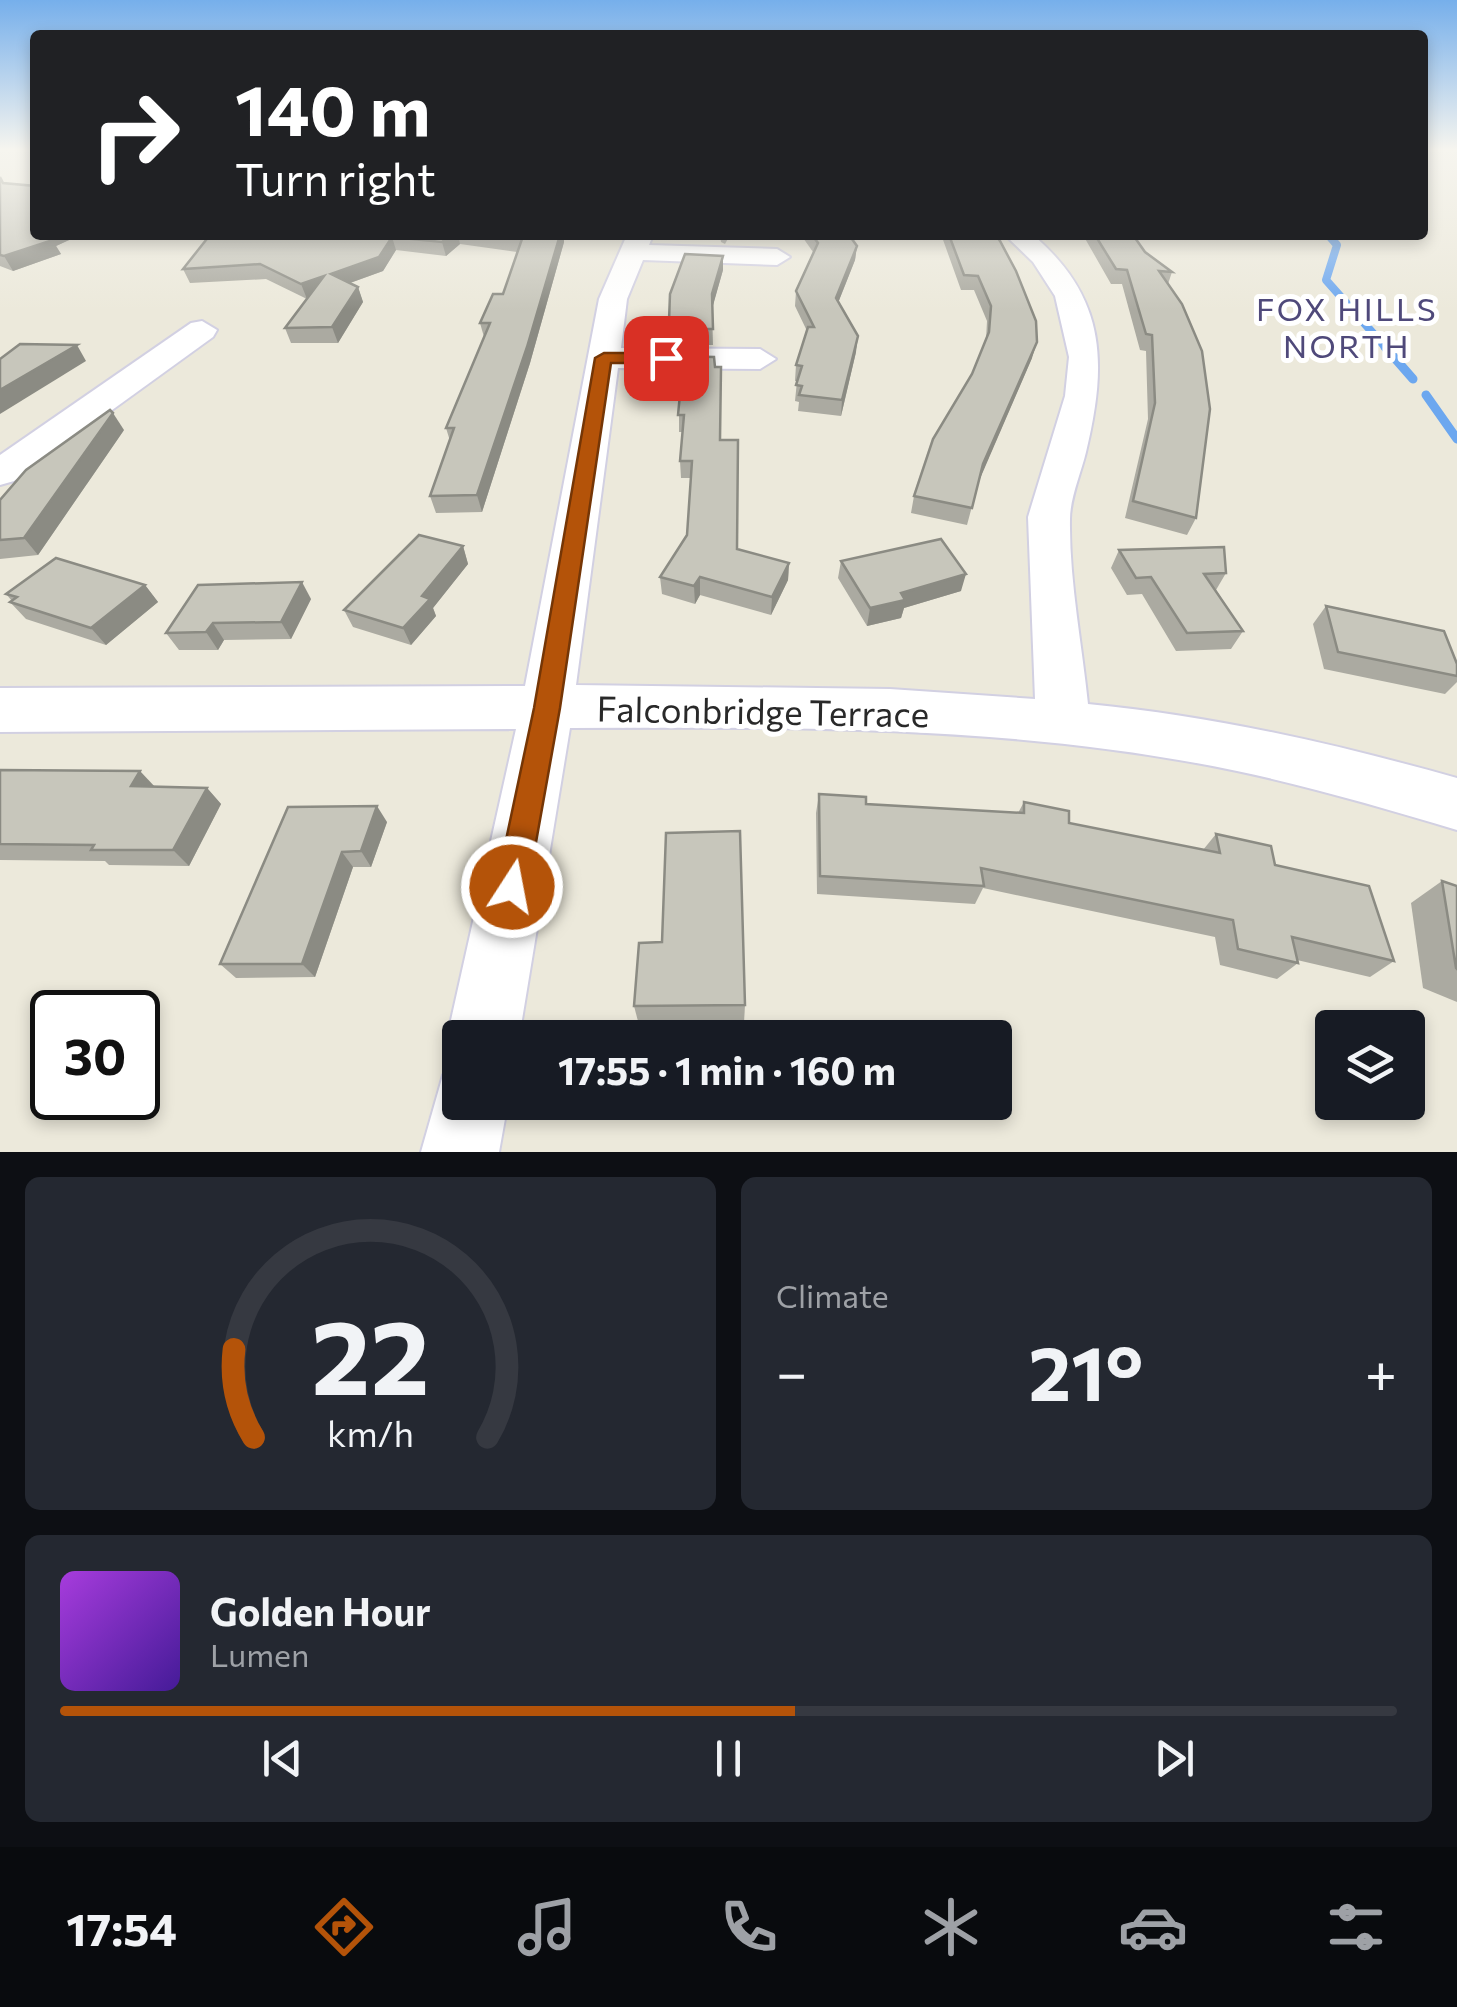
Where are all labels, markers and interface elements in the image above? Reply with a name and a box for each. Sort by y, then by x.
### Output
text: 140 m [235,65,431,150]
icon: right [70,70,200,200]
text: Turn right [235,150,436,205]
district label: FOX HILLS NORTH [1256,288,1438,365]
pin [624,316,709,401]
icon: arrive [639,331,694,386]
street label: Falconbridge Terrace [596,686,930,734]
position arrow [460,835,564,939]
speed limit sign: 30 [30,990,160,1120]
map controls [1315,1010,1425,1120]
button: layers [1315,1010,1425,1120]
text: 17:55 · 1 min · 160 m [558,1046,896,1093]
text: Climate [776,1275,889,1315]
text: 22 [311,1289,430,1416]
text: 21° [1029,1325,1143,1416]
text: − [776,1337,807,1404]
text: + [1365,1337,1397,1404]
text: km/h [327,1411,414,1454]
text: Golden Hour [210,1587,431,1634]
text: Lumen [210,1634,309,1674]
icon: previous [255,1731,310,1786]
icon: pause [701,1731,756,1786]
icon: next [1147,1731,1202,1786]
icon: directions [309,1892,379,1962]
icon: music [512,1892,582,1962]
icon: phone [714,1892,784,1962]
icon: climate [916,1892,986,1962]
icon: car [1118,1892,1188,1962]
icon: filters [1321,1892,1391,1962]
text: 17:54 [66,1900,177,1955]

